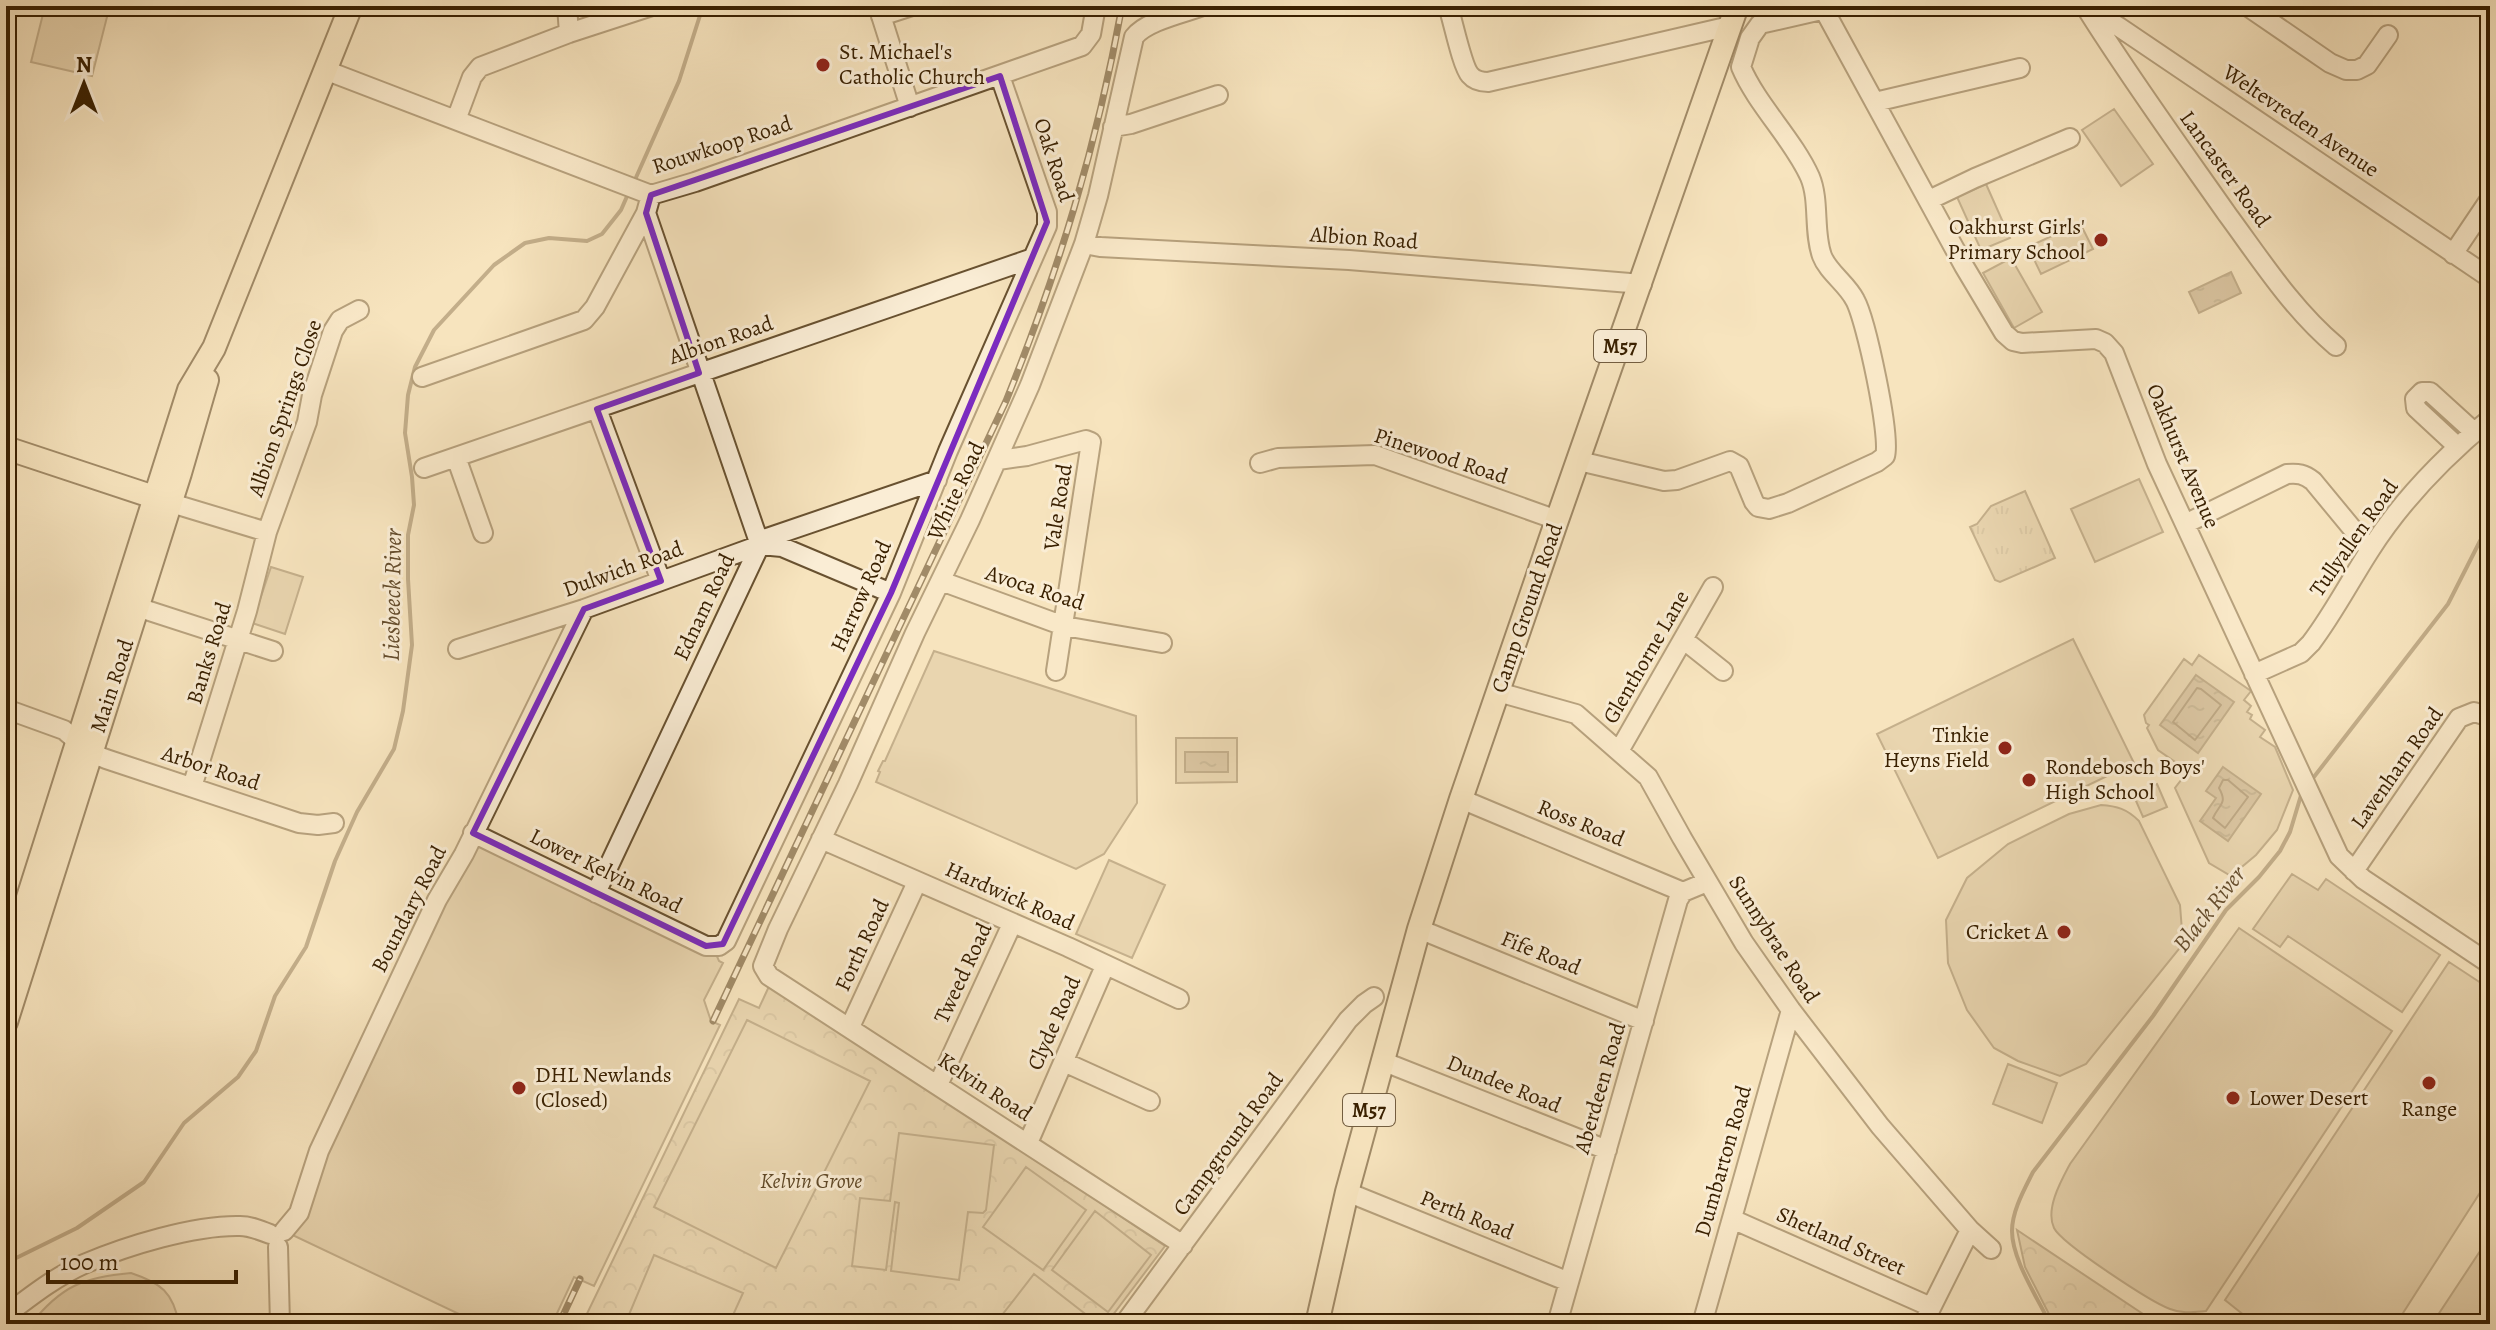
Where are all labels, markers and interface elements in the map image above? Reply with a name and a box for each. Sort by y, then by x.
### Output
place label: St. Michael's Catholic Church [839,37,985,92]
north arrow [44,44,124,124]
text: N [76,50,92,80]
marker: St. Michael's Catholic Church [814,56,832,74]
street label: Weltevreden Avenue [2216,57,2385,185]
street label: Lancaster Road [2172,105,2278,234]
street label: Rouwkoop Road [648,108,796,182]
street label: Oak Road [1026,114,1082,206]
place label: Oakhurst Girls' Primary School [1947,212,2085,267]
street label: Albion Road [1308,219,1419,257]
marker: Oakhurst Girls' Primary School [2092,231,2110,249]
street label: Albion Road [664,308,777,372]
street label: Albion Springs Close [240,315,329,502]
road number: M57 [1594,330,1646,362]
street label: Oakhurst Avenue [2139,379,2227,533]
street label: Pinewood Road [1370,420,1512,492]
street label: White Road [920,437,992,546]
street label: Vale Road [1036,461,1080,553]
street label: Tullyallen Road [2303,473,2406,603]
street label: Camp Ground Road [1484,519,1570,697]
water label: Liesbeeck River [375,528,409,662]
street label: Dulwich Road [559,533,687,605]
street label: Harrow Road [823,535,899,657]
street label: Ednam Road [666,548,742,665]
street label: Avoca Road [981,558,1088,618]
street label: Glenthorne Lane [1596,585,1696,729]
street label: Banks Road [179,598,239,708]
street label: Main Road [83,635,141,737]
street label: Lavenham Road [2344,701,2450,835]
place label: Tinkie Heyns Field [1884,720,1989,775]
street label: Arbor Road [157,738,264,798]
marker: Tinkie Heyns Field [1996,739,2014,757]
place label: Rondebosch Boys' High School [2045,752,2205,807]
marker: Rondebosch Boys' High School [2020,771,2038,789]
street label: Ross Road [1533,792,1629,854]
street label: Lower Kelvin Road [525,821,687,921]
street label: Boundary Road [364,840,454,978]
street label: Hardwick Road [941,854,1080,938]
water label: Black River [2165,859,2253,958]
street label: Sunnybrae Road [1721,869,1827,1009]
street label: Forth Road [828,894,897,996]
place label: Cricket A [1966,917,2049,947]
street label: Tweed Road [927,918,999,1028]
street label: Fife Road [1496,923,1586,983]
marker: Cricket A [2055,923,2073,941]
street label: Clyde Road [1020,971,1088,1075]
street label: Aberdeen Road [1567,1019,1633,1158]
street label: Kelvin Road [932,1045,1038,1129]
street label: Dundee Road [1442,1047,1566,1121]
place label: DHL Newlands (Closed) [535,1060,672,1115]
street label: Campground Road [1166,1066,1290,1222]
marker: Range [2420,1074,2438,1092]
marker: DHL Newlands (Closed) [510,1079,528,1097]
street label: Dumbarton Road [1687,1082,1759,1240]
place label: Lower Desert [2249,1083,2368,1113]
marker: Lower Desert [2224,1089,2242,1107]
road number: M57 [1343,1094,1395,1126]
place label: Range [2401,1094,2457,1124]
park label: Kelvin Grove [760,1166,862,1196]
street label: Perth Road [1416,1183,1518,1247]
street label: Shetland Street [1772,1199,1910,1283]
scale bar [48,1234,236,1284]
text: 100 m [60,1246,119,1278]

